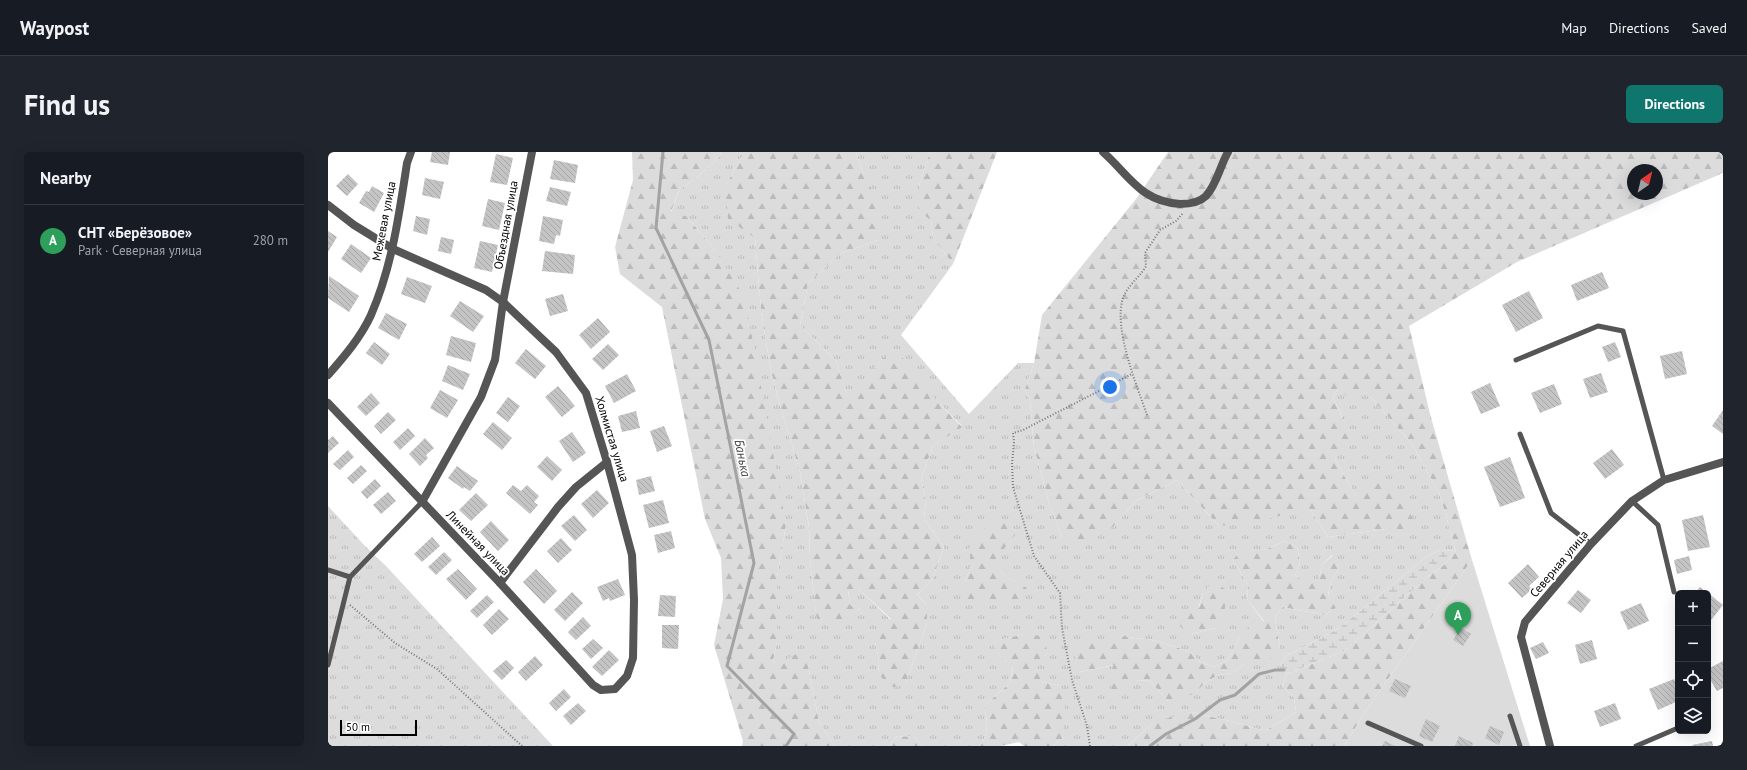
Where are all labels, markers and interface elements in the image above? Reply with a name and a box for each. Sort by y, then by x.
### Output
text: Waypost [20,16,89,40]
text: Map [1561,19,1587,37]
text: Directions [1609,19,1669,37]
text: Saved [1691,19,1727,37]
button: Directions [1626,85,1723,123]
text: Find us [24,86,110,123]
north arrow [1627,164,1663,200]
text: Nearby [40,167,91,189]
street label: Объездная улица [490,179,521,271]
street label: Межевая улица [368,180,399,262]
text: СНТ «Берёзовое» [78,223,192,242]
text: A [49,232,57,249]
text: 280 m [253,232,288,249]
text: Park · Северная улица [78,242,202,259]
your location [1100,377,1120,397]
street label: Холмистая улица [592,394,633,484]
water label: Банька [731,438,755,479]
street label: Линейная улица [443,506,513,578]
street label: Северная улица [1526,527,1591,600]
map controls [1675,590,1711,734]
button: + [1675,590,1711,626]
pin: A [1445,602,1471,635]
button: − [1675,626,1711,662]
button: locate [1675,662,1711,698]
button: layers [1675,698,1711,734]
scale bar [340,718,417,737]
text: 50 m [346,720,370,734]

